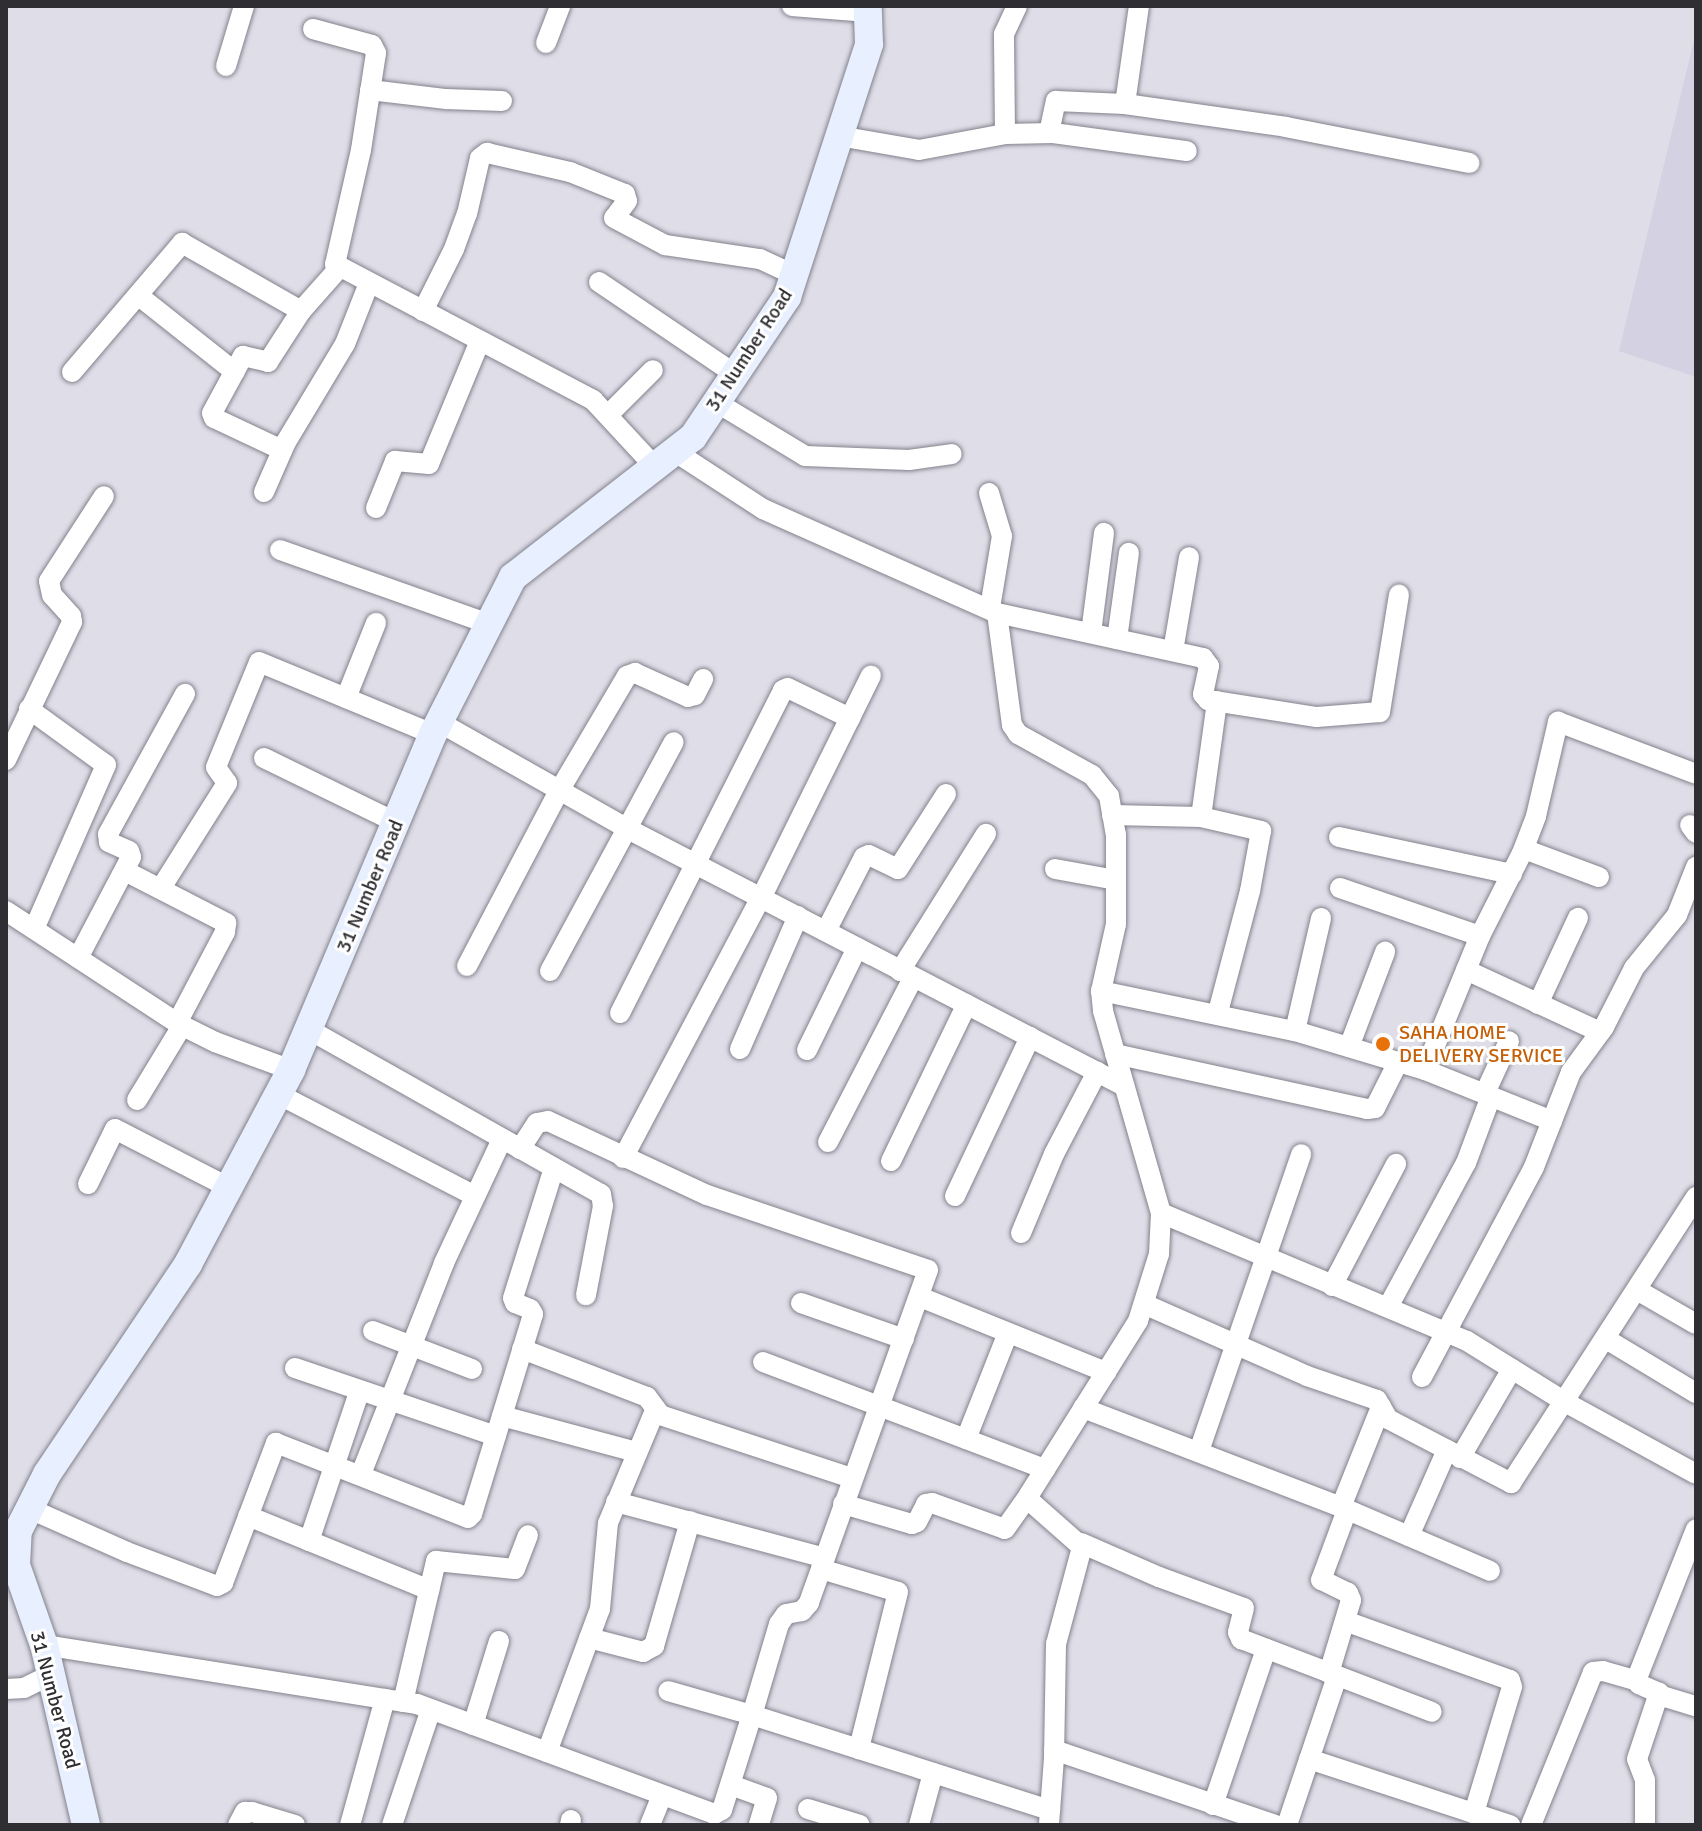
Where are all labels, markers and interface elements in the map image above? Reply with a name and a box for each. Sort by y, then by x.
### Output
street label: 31 Number Road [700,284,798,416]
street label: 31 Number Road [331,816,409,956]
place label: SAHA HOME DELIVERY SERVICE [1399,1020,1563,1067]
marker: SAHA HOME DELIVERY SERVICE [1374,1035,1392,1053]
street label: 31 Number Road [25,1629,85,1771]

